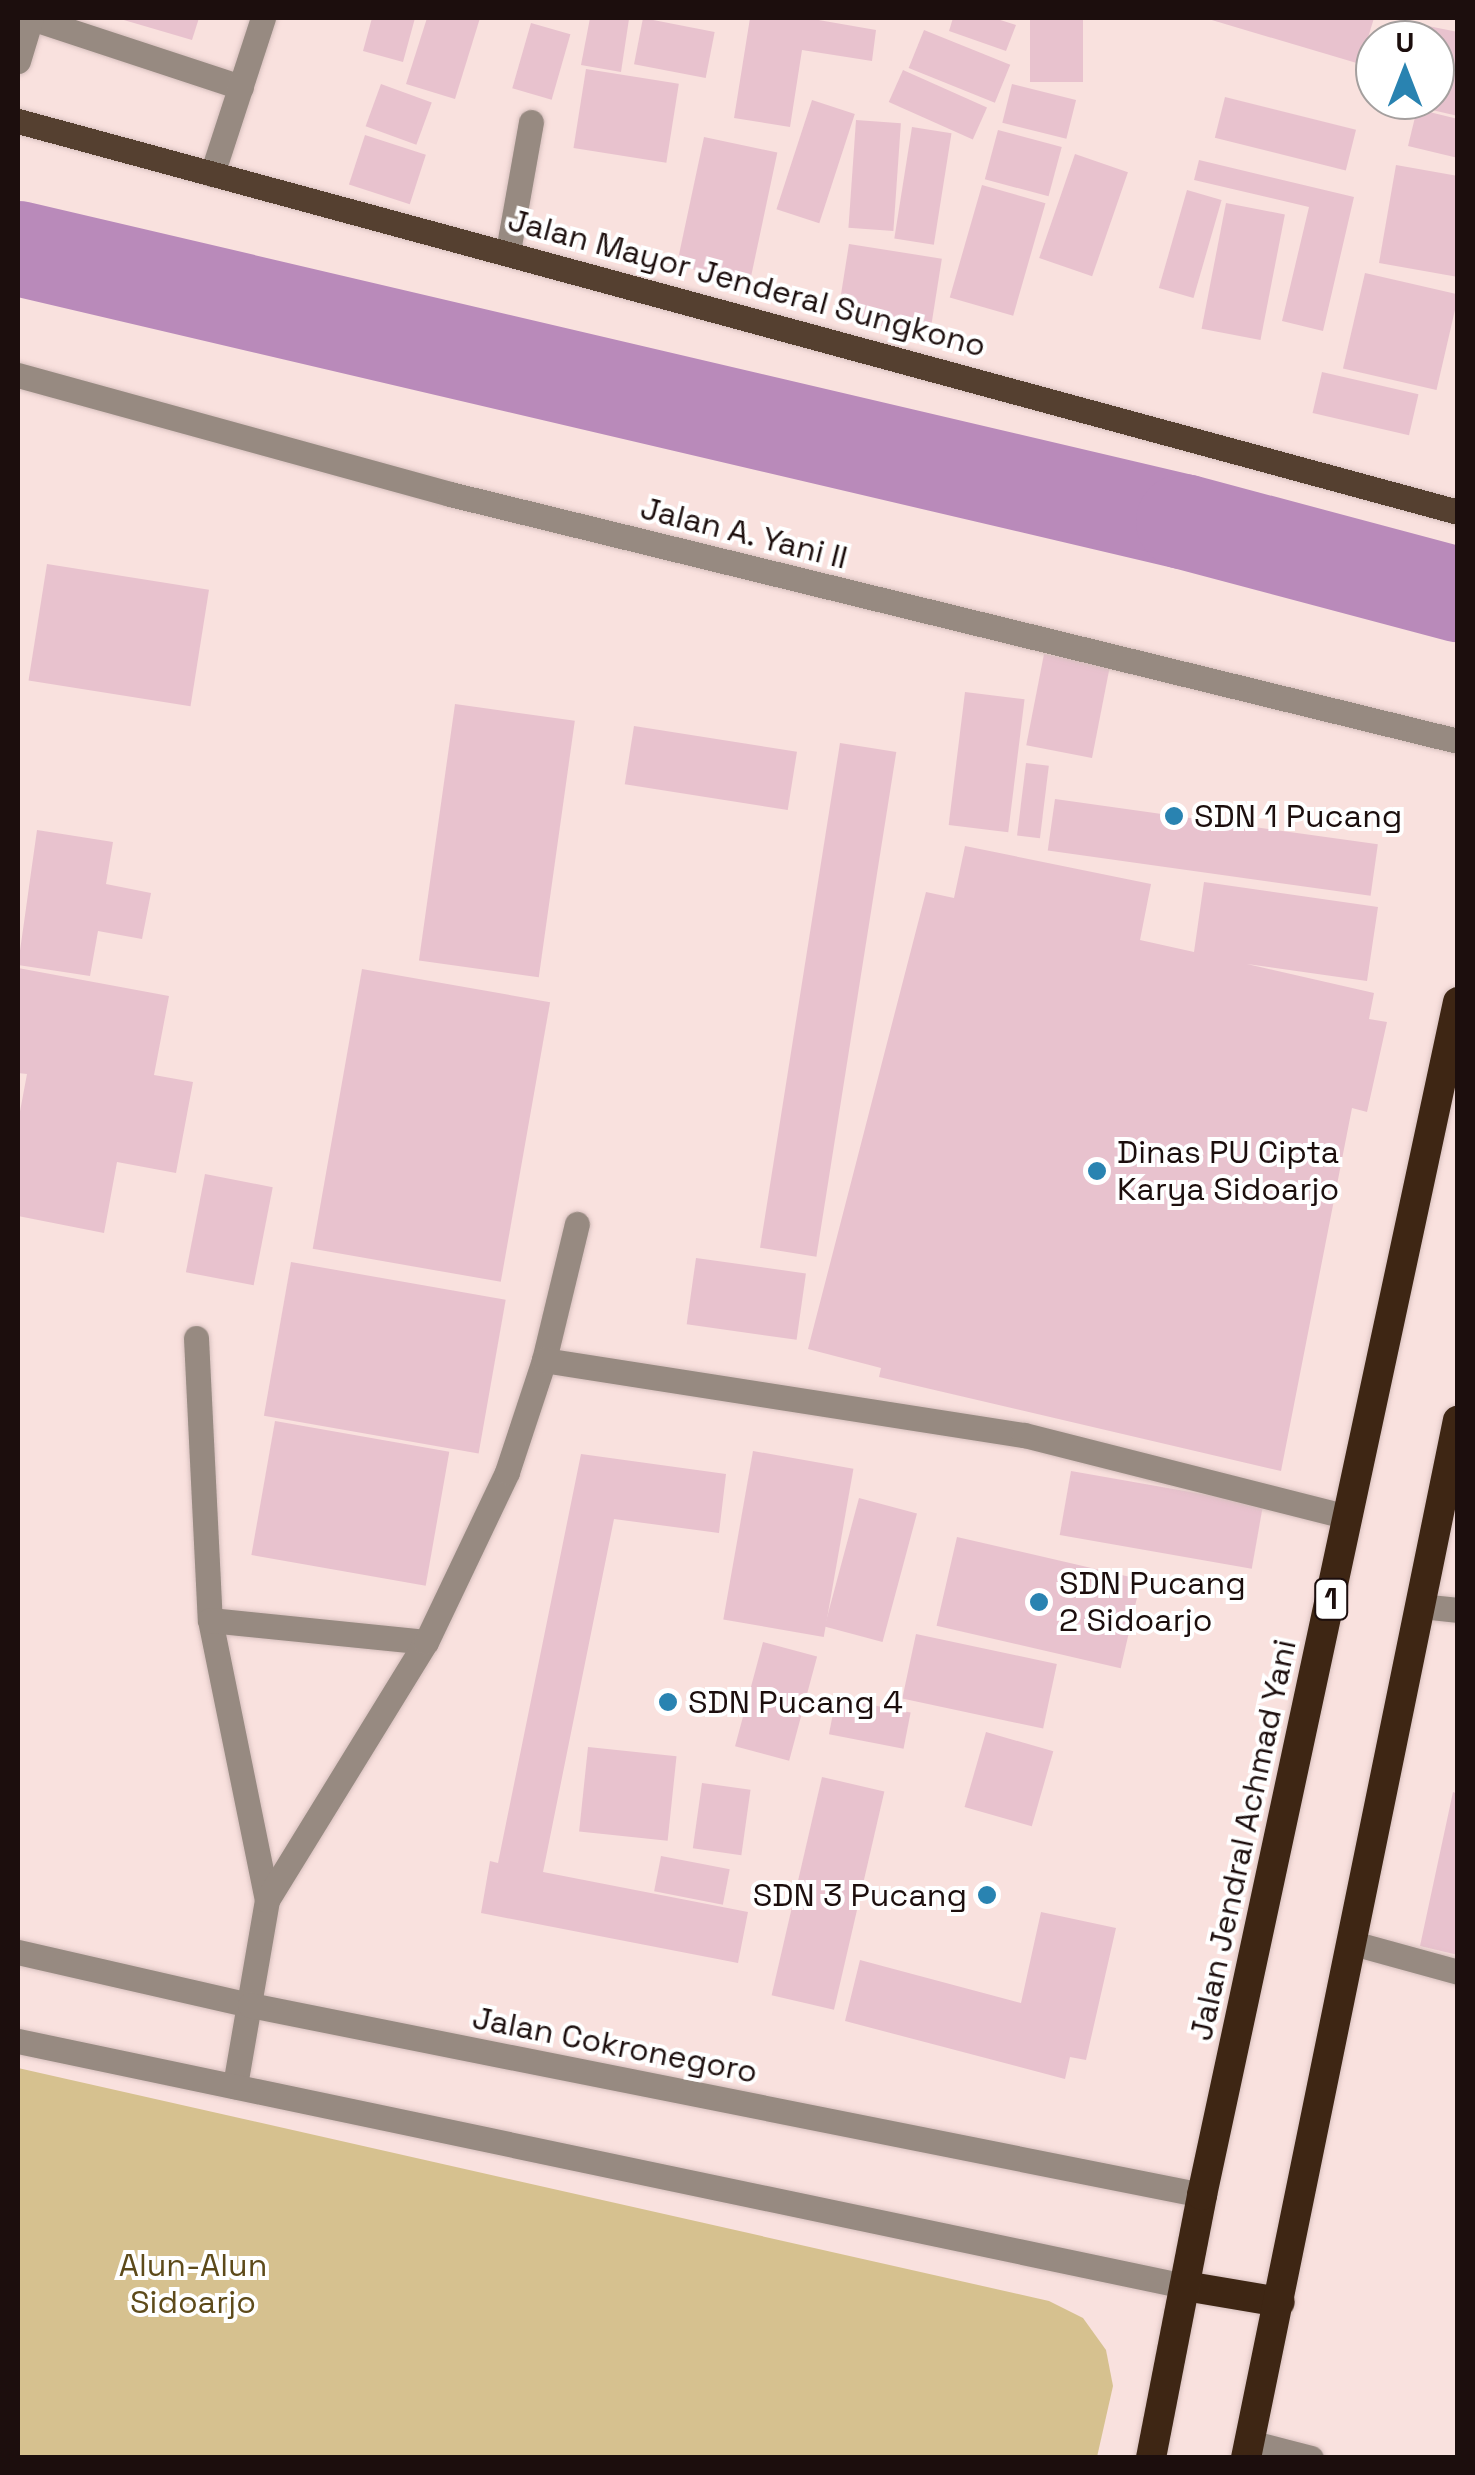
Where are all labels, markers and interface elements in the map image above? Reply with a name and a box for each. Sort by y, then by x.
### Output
north arrow [1355,20,1455,120]
text: U [1396,24,1414,60]
street label: Jalan Mayor Jenderal Sungkono [504,201,990,365]
street label: Jalan A. Yani II [636,489,852,577]
place label: SDN 1 Pucang [1194,797,1402,835]
marker: SDN 1 Pucang [1163,805,1185,827]
place label: Dinas PU Cipta Karya Sidoarjo [1117,1134,1339,1209]
marker: Dinas PU Cipta Karya Sidoarjo [1086,1160,1108,1182]
place label: SDN Pucang 2 Sidoarjo [1059,1565,1246,1640]
road number: 1 [1314,1574,1348,1624]
marker: SDN Pucang 2 Sidoarjo [1028,1591,1050,1613]
street label: Jalan Jendral Achmad Yani [1182,1635,1304,2045]
place label: SDN Pucang 4 [688,1683,903,1721]
marker: SDN Pucang 4 [657,1691,679,1713]
place label: SDN 3 Pucang [753,1876,967,1914]
marker: SDN 3 Pucang [976,1884,998,1906]
street label: Jalan Cokronegoro [469,1999,761,2091]
park label: Alun-Alun Sidoarjo [119,2247,267,2322]

